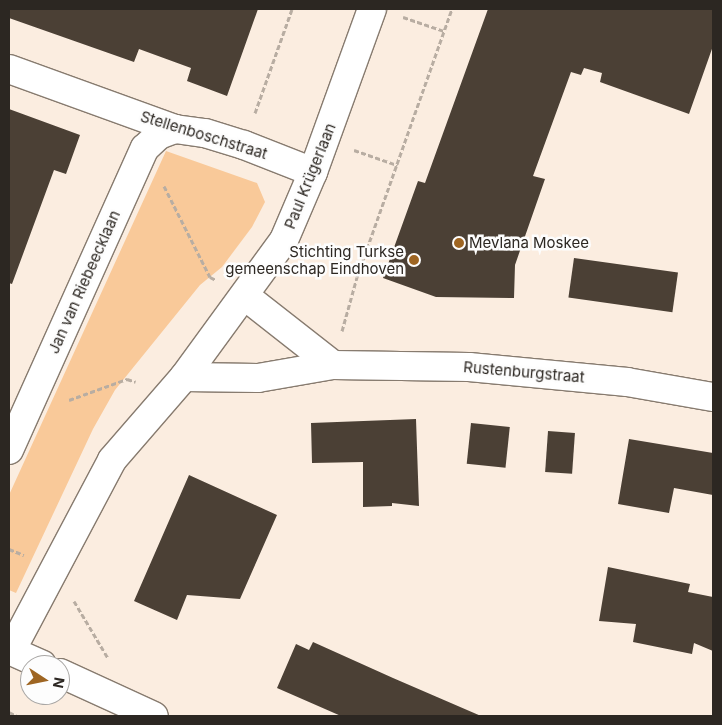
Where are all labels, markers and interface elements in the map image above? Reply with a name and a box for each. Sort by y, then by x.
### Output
street label: Stellenboschstraat [138,107,270,163]
street label: Paul Krügerlaan [281,120,339,232]
street label: Jan van Riebeecklaan [44,208,124,356]
place label: Mevlana Moskee [469,234,589,252]
marker: Mevlana Moskee [453,237,465,249]
place label: Stichting Turkse gemeenschap Eindhoven [225,242,404,277]
marker: Stichting Turkse gemeenschap Eindhoven [408,254,420,266]
street label: Rustenburgstraat [463,358,585,386]
north arrow [20,655,70,705]
text: N [50,676,69,690]

